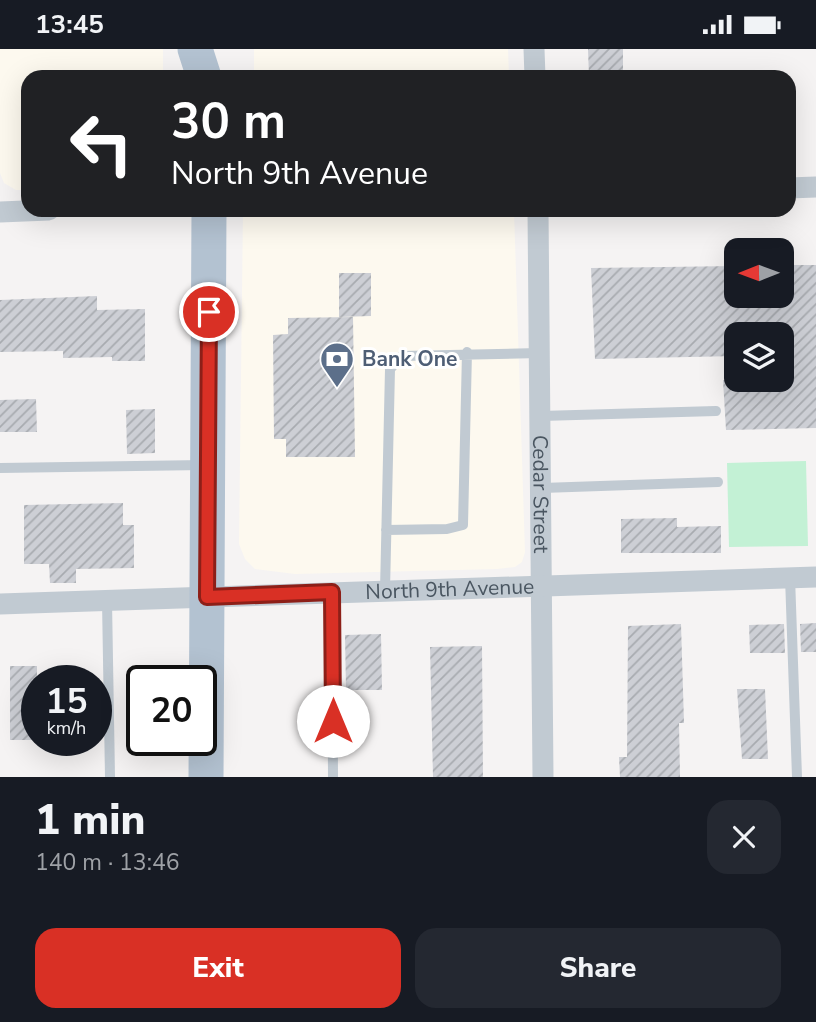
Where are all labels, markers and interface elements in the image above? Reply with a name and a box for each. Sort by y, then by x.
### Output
text: 13:45 [35,7,104,42]
text: 30 m [171,88,286,155]
icon: left [56,98,147,189]
text: North 9th Avenue [171,152,428,195]
north arrow [724,238,794,308]
map controls [724,238,794,392]
pin [179,282,239,342]
icon: arrive [190,293,228,331]
button: layers [724,322,794,392]
bank icon: Bank One [318,340,356,389]
place label: Bank One [362,345,457,373]
street label: Cedar Street [526,435,555,554]
street label: North 9th Avenue [365,572,535,606]
speed limit sign: 20 [126,665,217,756]
text: 15 [45,678,88,725]
position arrow [296,684,370,758]
text: km/h [47,716,86,740]
text: 1 min [35,792,145,849]
button: close [707,800,781,874]
text: 140 m · 13:46 [35,847,180,878]
button: Exit [35,928,401,1008]
button: Share [415,928,781,1008]

